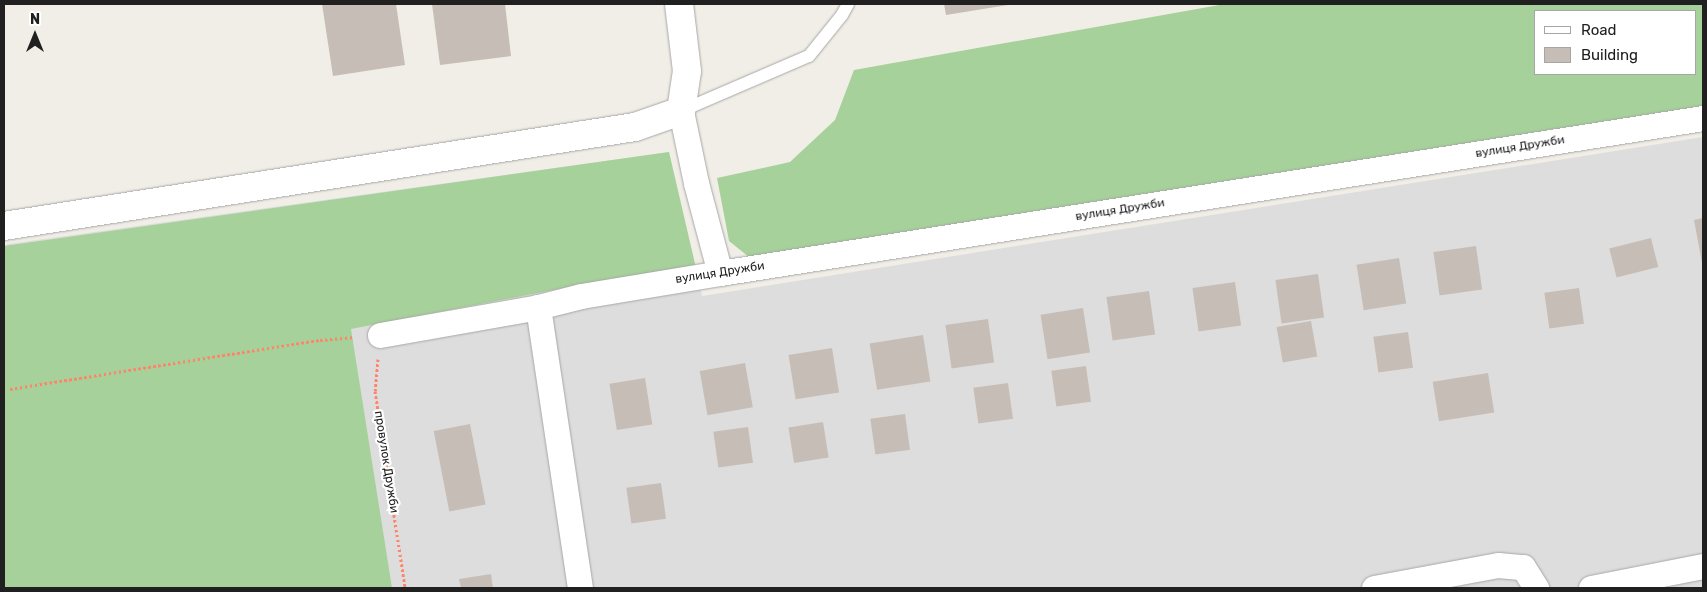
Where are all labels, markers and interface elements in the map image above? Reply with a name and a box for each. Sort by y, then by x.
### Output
north arrow [10,10,60,60]
legend [1534,10,1697,75]
text: N [30,11,40,28]
text: Road [1581,21,1617,39]
text: Building [1581,46,1638,64]
street label: вулиця Дружби [1474,133,1566,161]
street label: вулиця Дружби [1074,196,1166,224]
street label: вулиця Дружби [674,259,766,287]
street label: провулок Дружби [371,410,401,514]

